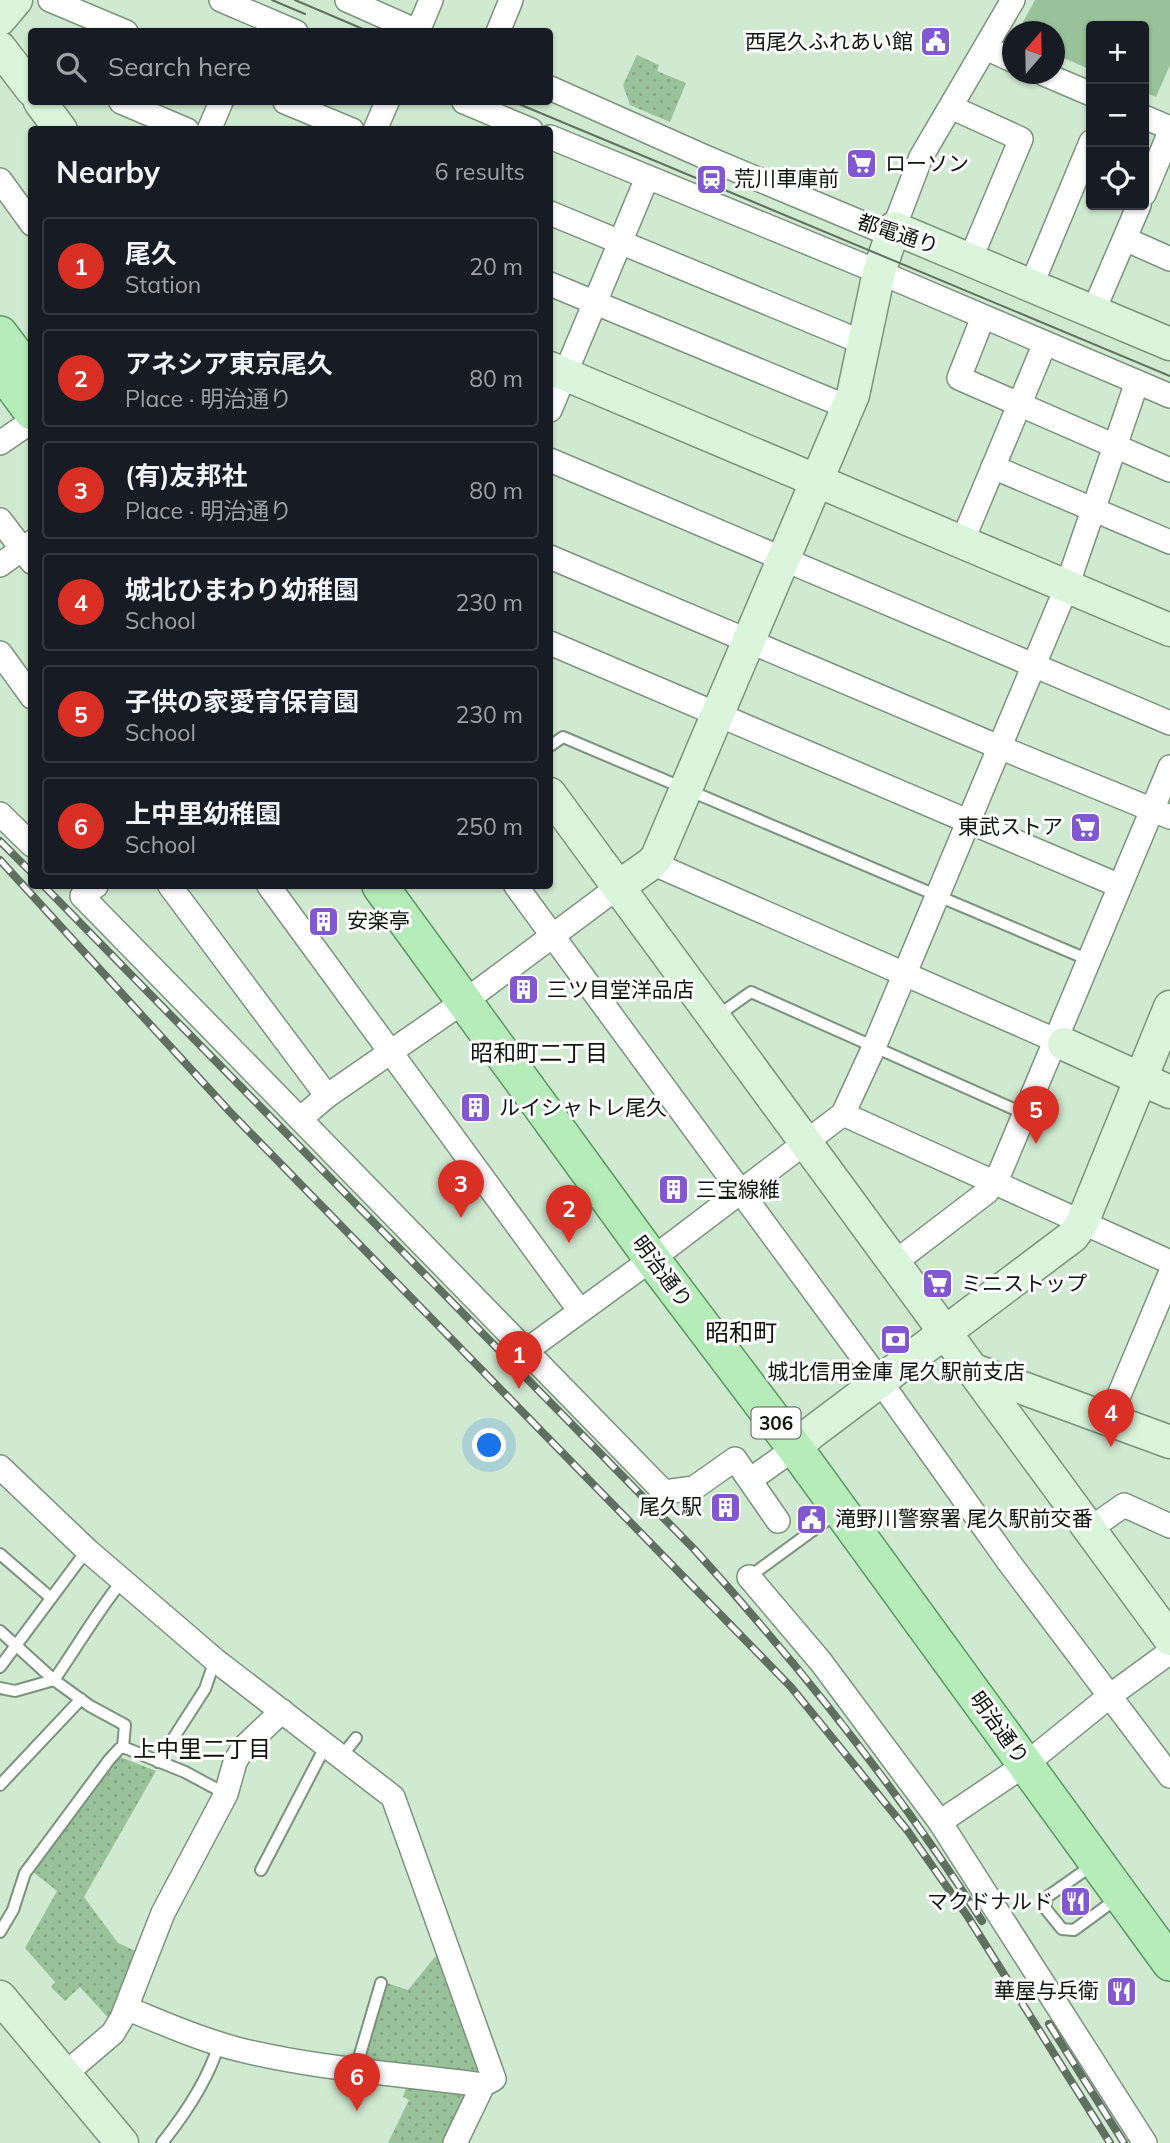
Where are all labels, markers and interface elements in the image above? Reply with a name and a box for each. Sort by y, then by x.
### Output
north arrow [1002,21,1065,84]
map controls [1086,21,1149,210]
button: + [1086,21,1149,84]
public building icon: 西尾久ふれあい館 [919,25,953,59]
search box [28,28,553,105]
place label: 西尾久ふれあい館 [745,28,913,54]
icon: search [52,48,90,86]
text: Search here [108,50,251,83]
button: − [1086,84,1149,147]
supermarket icon: ローソン [845,147,879,181]
button: locate [1086,147,1149,210]
place label: ローソン [885,150,969,176]
text: Nearby [56,153,160,191]
text: 6 results [435,157,525,186]
station icon: 荒川車庫前 [694,162,728,196]
place label: 荒川車庫前 [734,165,839,191]
street label: 都電通り [854,208,942,258]
text: 尾久 [125,237,177,270]
text: 1 [74,252,88,281]
text: 20 m [469,252,523,281]
text: Station [125,270,201,299]
text: アネシア東京尾久 [125,347,333,380]
text: 2 [74,364,88,393]
text: 80 m [469,364,523,393]
text: Place · 明治通り [125,384,292,413]
text: (有)友邦社 [125,459,248,492]
text: 3 [74,476,88,505]
text: 80 m [469,476,523,505]
text: Place · 明治通り [125,496,292,525]
text: 城北ひまわり幼稚園 [125,573,359,606]
text: 4 [74,588,88,617]
text: 230 m [455,588,523,617]
text: School [125,606,196,635]
text: 子供の家愛育保育園 [125,685,359,718]
text: 5 [74,700,88,729]
text: 230 m [455,700,523,729]
text: School [125,718,196,747]
text: 上中里幼稚園 [125,797,281,830]
supermarket icon: 東武ストア [1069,810,1103,844]
text: 6 [74,812,88,841]
text: 250 m [455,812,523,841]
place label: 東武ストア [958,813,1063,839]
text: School [125,830,196,859]
building icon: 安楽亭 [307,904,341,938]
place label: 安楽亭 [347,907,410,933]
building icon: 三ツ目堂洋品店 [507,973,541,1007]
place label: 三ツ目堂洋品店 [547,976,694,1002]
district label: 昭和町二丁目 [470,1038,608,1067]
pin: 5 [1013,1086,1059,1144]
building icon: ルイシャトレ尾久 [459,1091,493,1125]
place label: ルイシャトレ尾久 [499,1094,667,1120]
pin: 3 [438,1160,484,1218]
building icon: 三宝線維 [656,1173,690,1207]
place label: 三宝線維 [696,1176,780,1202]
pin: 2 [546,1185,592,1243]
street label: 明治通り [627,1230,698,1313]
supermarket icon: ミニストップ [921,1267,955,1301]
place label: ミニストップ [961,1270,1087,1296]
district label: 昭和町 [705,1317,777,1347]
bank icon: 城北信用金庫 尾久駅前支店 [879,1323,913,1357]
pin: 1 [496,1331,542,1389]
place label: 城北信用金庫 尾久駅前支店 [767,1358,1025,1384]
pin: 4 [1088,1389,1134,1447]
road number: 306 [752,1408,800,1438]
your location [472,1428,506,1462]
building icon: 尾久駅 [708,1490,742,1524]
place label: 尾久駅 [639,1493,702,1519]
public building icon: 滝野川警察署 尾久駅前交番 [795,1502,829,1536]
place label: 滝野川警察署 尾久駅前交番 [835,1505,1092,1531]
street label: 明治通り [965,1686,1035,1769]
district label: 上中里二丁目 [133,1734,271,1763]
restaurant icon: マクドナルド [1059,1885,1093,1919]
place label: マクドナルド [927,1888,1053,1914]
restaurant icon: 華屋与兵衛 [1105,1974,1139,2008]
place label: 華屋与兵衛 [994,1977,1099,2003]
pin: 6 [334,2053,380,2111]

